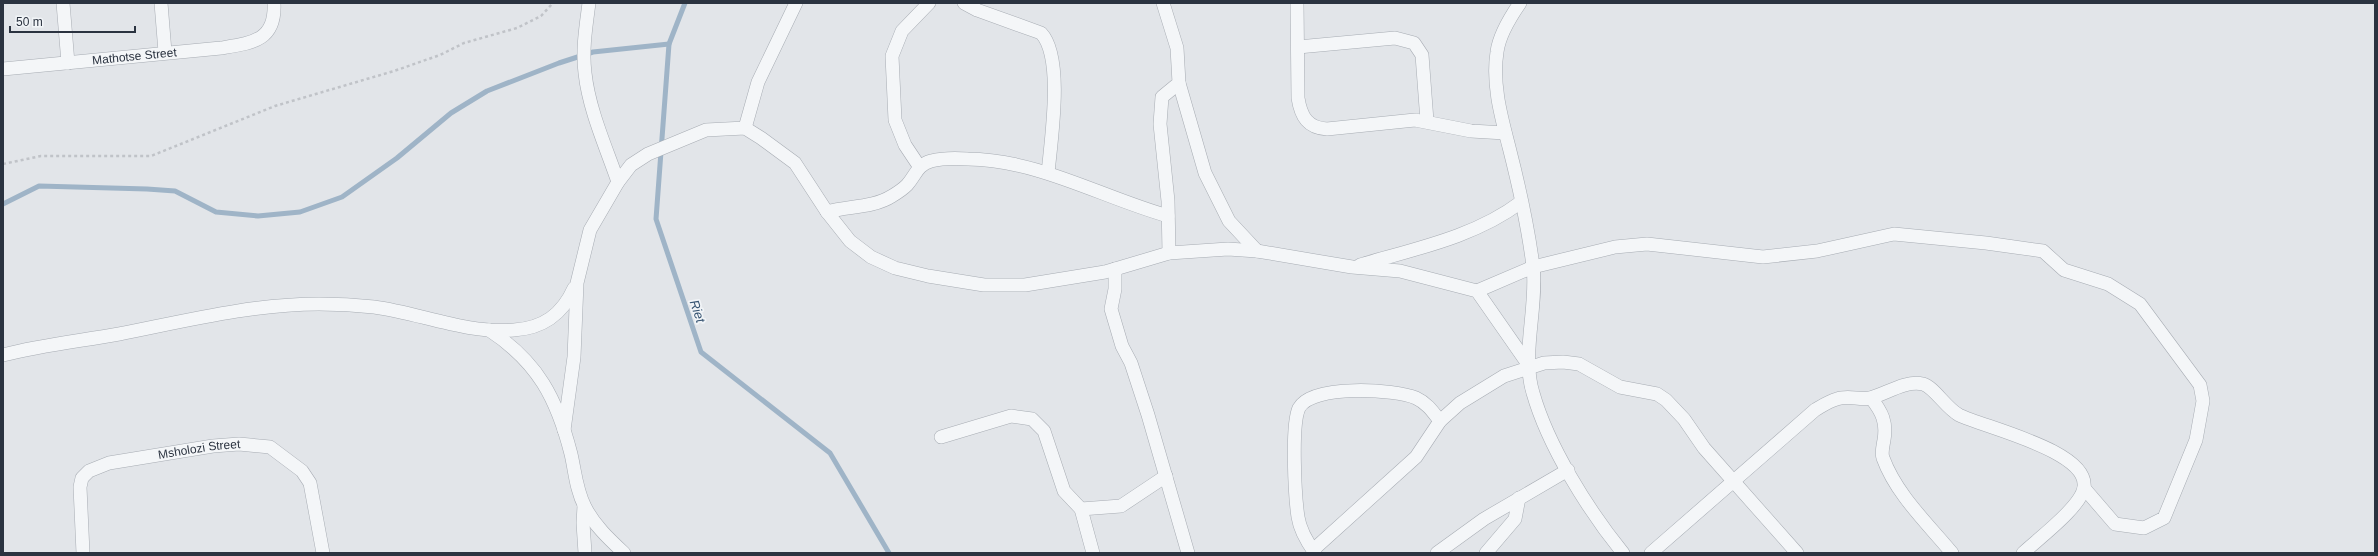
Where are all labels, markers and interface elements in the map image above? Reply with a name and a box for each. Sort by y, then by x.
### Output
scale bar [10,8,135,34]
text: 50 m [16,15,43,29]
street label: Mathotse Street [91,45,178,67]
water label: Riet [687,298,709,326]
street label: Msholozi Street [157,437,241,462]

